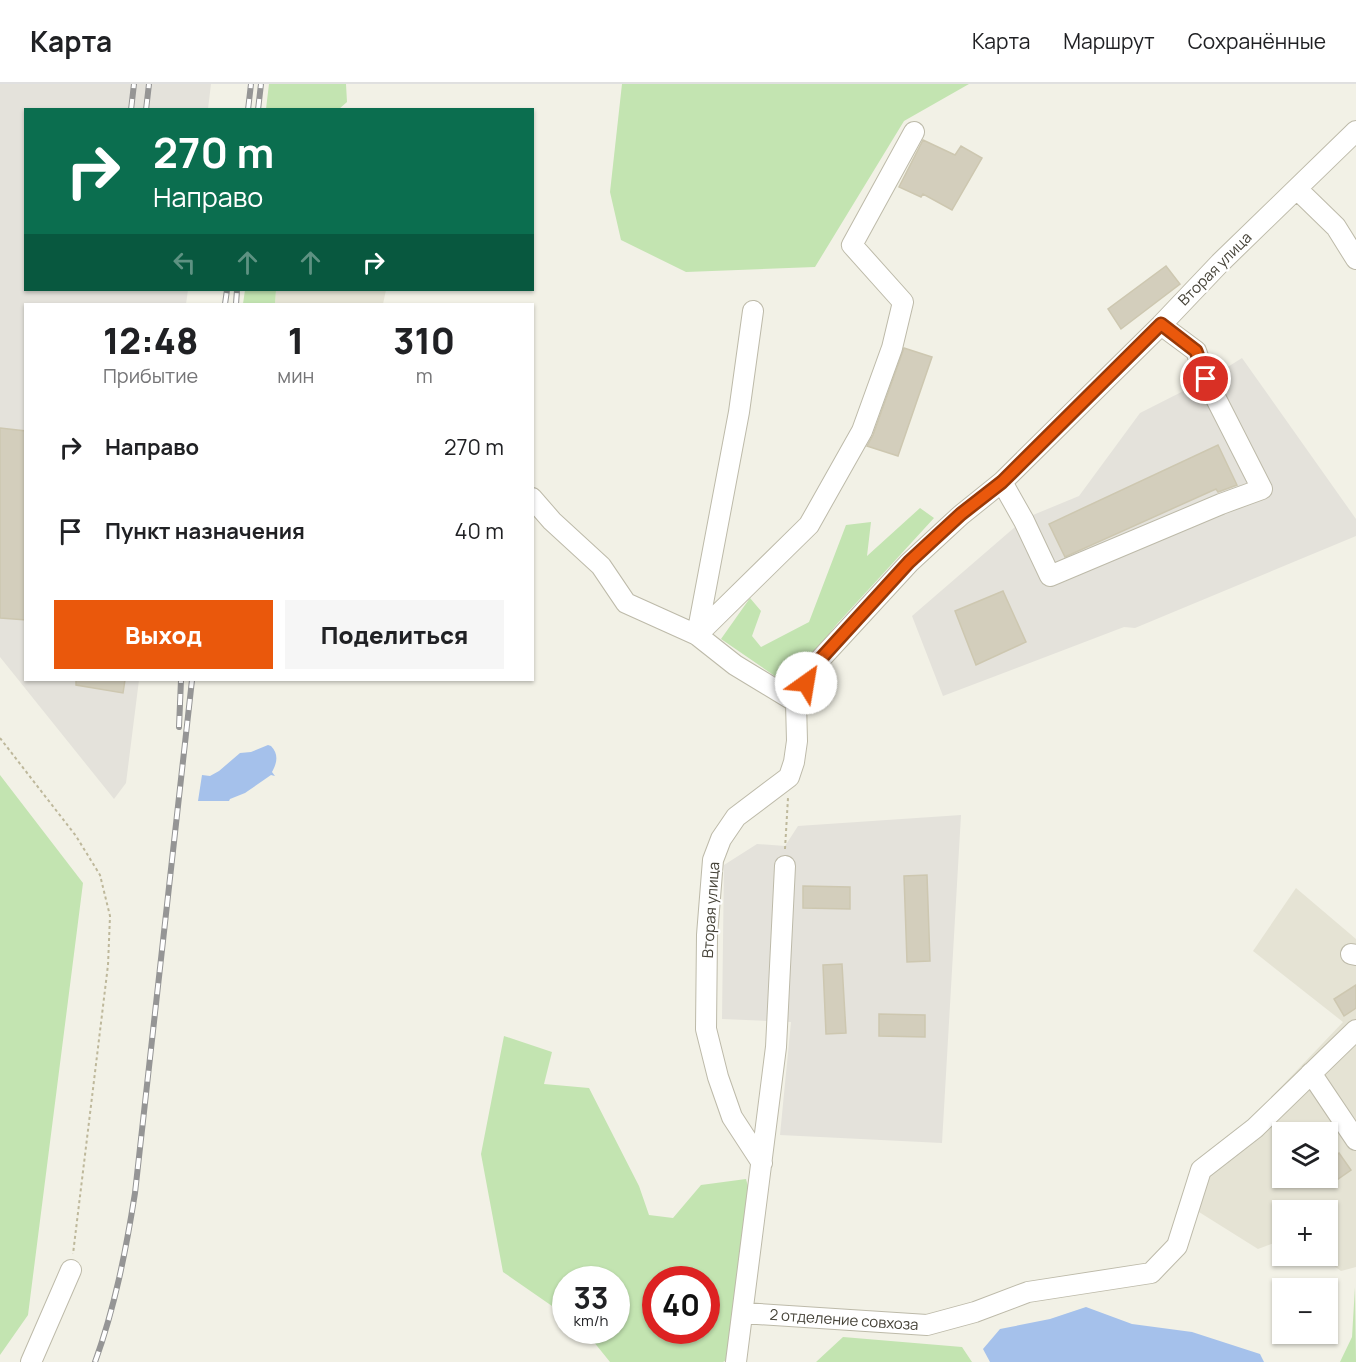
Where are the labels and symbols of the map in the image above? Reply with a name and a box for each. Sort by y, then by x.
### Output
street label: Вторая улица [1173,227,1256,310]
pin [1180,353,1231,404]
position arrow [774,651,838,715]
street label: Вторая улица [697,861,724,959]
speed limit sign: 40 [642,1266,720,1344]
street label: 2 отделение совхоза [769,1304,919,1335]

